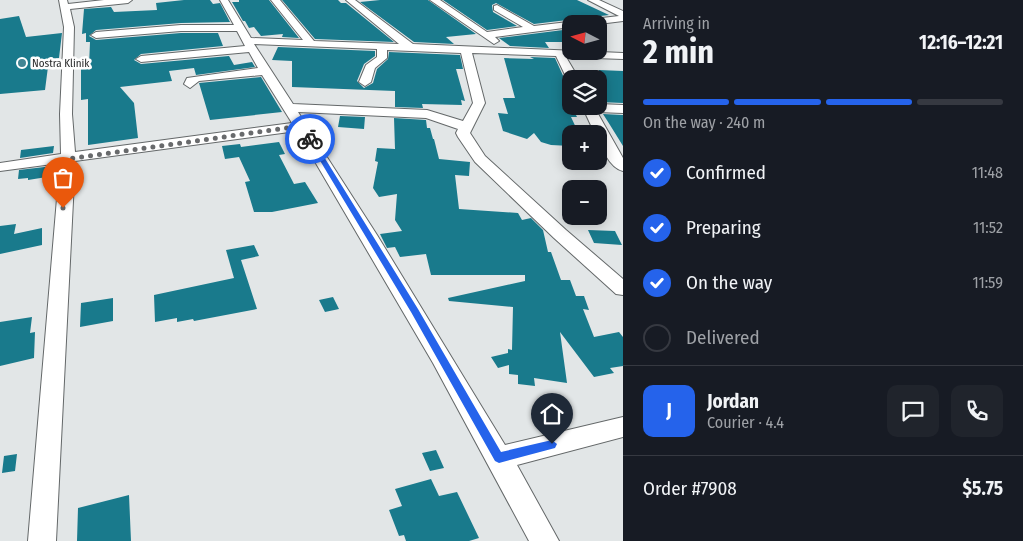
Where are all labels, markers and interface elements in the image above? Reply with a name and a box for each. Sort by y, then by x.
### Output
text: Arriving in [643,14,710,33]
north arrow [562,15,608,60]
map controls [562,15,607,225]
text: 12:16–12:21 [919,31,1003,54]
text: 2 min [643,33,714,71]
marker: Nostra Klinik [16,57,28,69]
place label: Nostra Klinik [32,57,90,70]
button: layers [562,70,607,115]
text: On the way · 240 m [643,113,765,132]
courier [285,114,335,164]
icon: bike [296,125,324,153]
button: + [562,125,607,170]
pin [42,157,84,208]
icon: check [643,159,671,187]
text: Confirmed [686,161,766,184]
text: 11:48 [972,163,1003,182]
icon: bag [49,164,77,192]
button: − [562,180,607,225]
icon: check [643,214,671,242]
text: Preparing [686,216,761,239]
text: 11:52 [973,218,1003,237]
icon: check [643,269,671,297]
text: On the way [686,271,772,294]
text: 11:59 [972,273,1003,292]
text: Delivered [686,326,760,349]
button: chat [887,385,939,437]
button: phone [951,385,1003,437]
text: Jordan [707,390,759,413]
pin [531,393,573,444]
text: J [666,399,672,422]
icon: home [538,400,566,428]
text: Courier · 4.4 [707,413,784,432]
text: Order #7908 [643,477,737,500]
text: $5.75 [963,477,1003,500]

